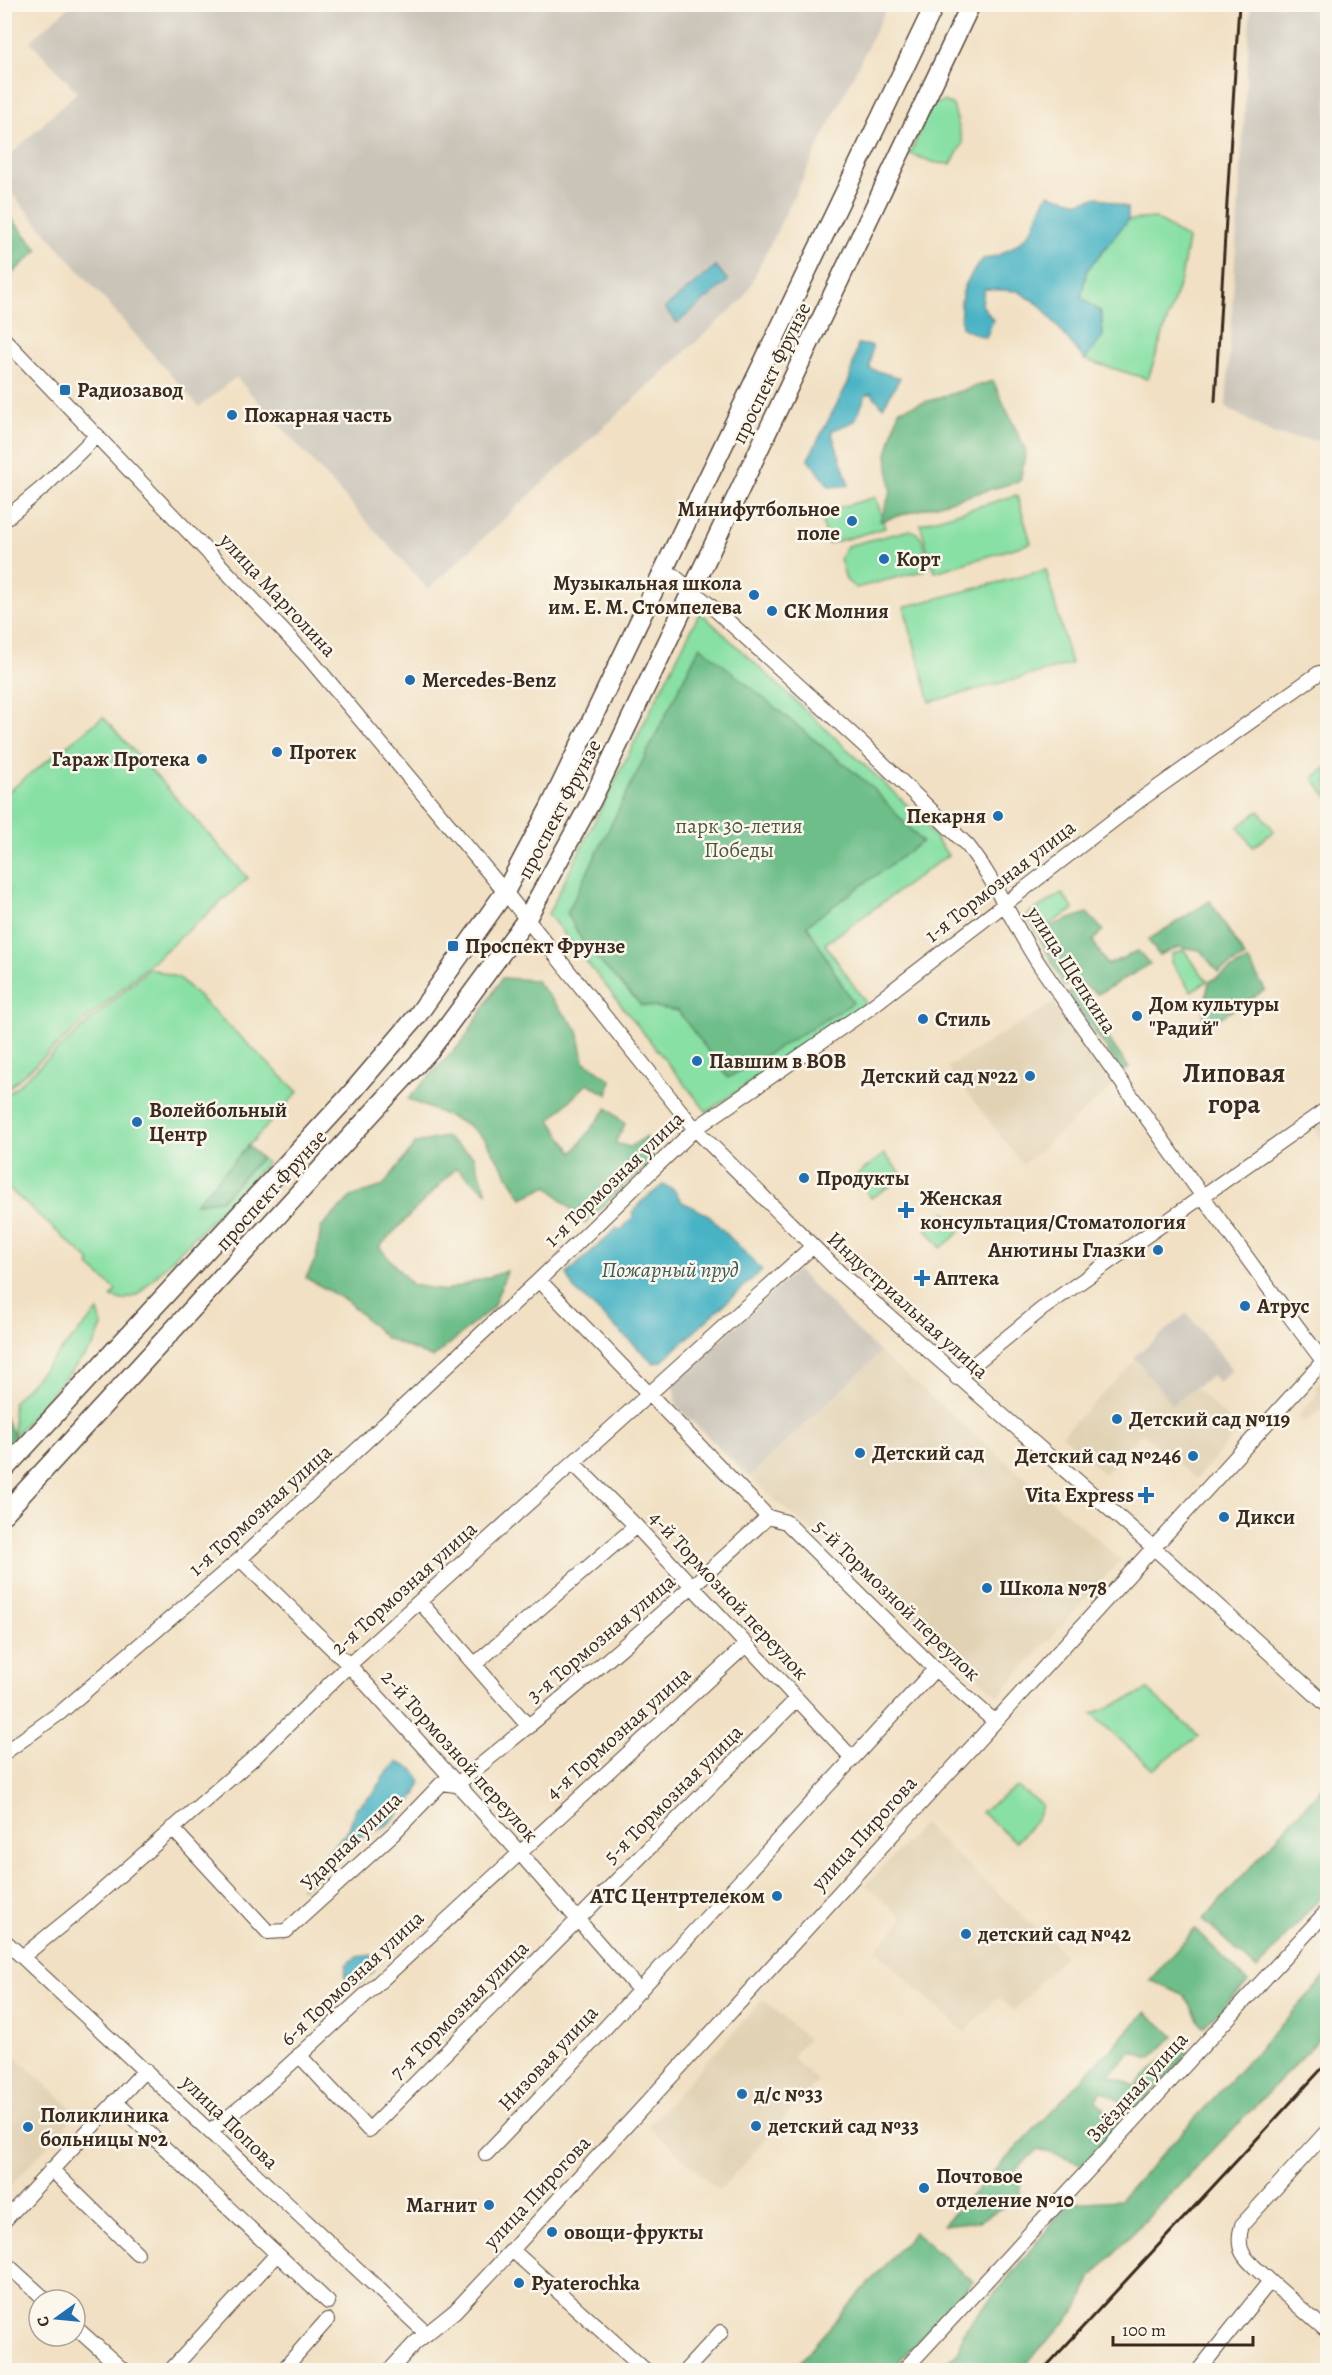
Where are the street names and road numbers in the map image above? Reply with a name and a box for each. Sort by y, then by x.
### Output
street label: проспект Фрунзе [725,297,817,449]
street label: улица Марголина [212,526,343,663]
street label: проспект Фрунзе [510,734,608,884]
street label: 1-я Тормозная улица [919,813,1082,949]
street label: улица Щепкина [1020,900,1124,1039]
street label: 1-я Тормозная улица [538,1105,690,1253]
street label: проспект Фрунзе [209,1123,333,1257]
street label: Индустриальная улица [821,1225,995,1385]
street label: 1-я Тормозная улица [182,1438,338,1582]
street label: 4-й Тормозной переулок [643,1504,815,1686]
street label: 5-й Тормозной переулок [807,1513,987,1687]
street label: 2-я Тормозная улица [325,1515,483,1661]
street label: 3-я Тормозная улица [521,1567,681,1709]
street label: 4-я Тормозная улица [539,1660,697,1806]
street label: 2-й Тормозной переулок [375,1664,545,1848]
street label: 5-я Тормозная улица [597,1718,749,1870]
street label: улица Пирогова [804,1769,923,1897]
street label: Ударная улица [294,1785,408,1897]
street label: 6-я Тормозная улица [274,1904,430,2052]
street label: 7-я Тормозная улица [383,1934,535,2086]
street label: Низовая улица [492,1999,605,2117]
street label: Звёздная улица [1080,2026,1194,2148]
street label: улица Попова [175,2068,285,2176]
street label: улица Пирогова [476,2129,597,2255]

